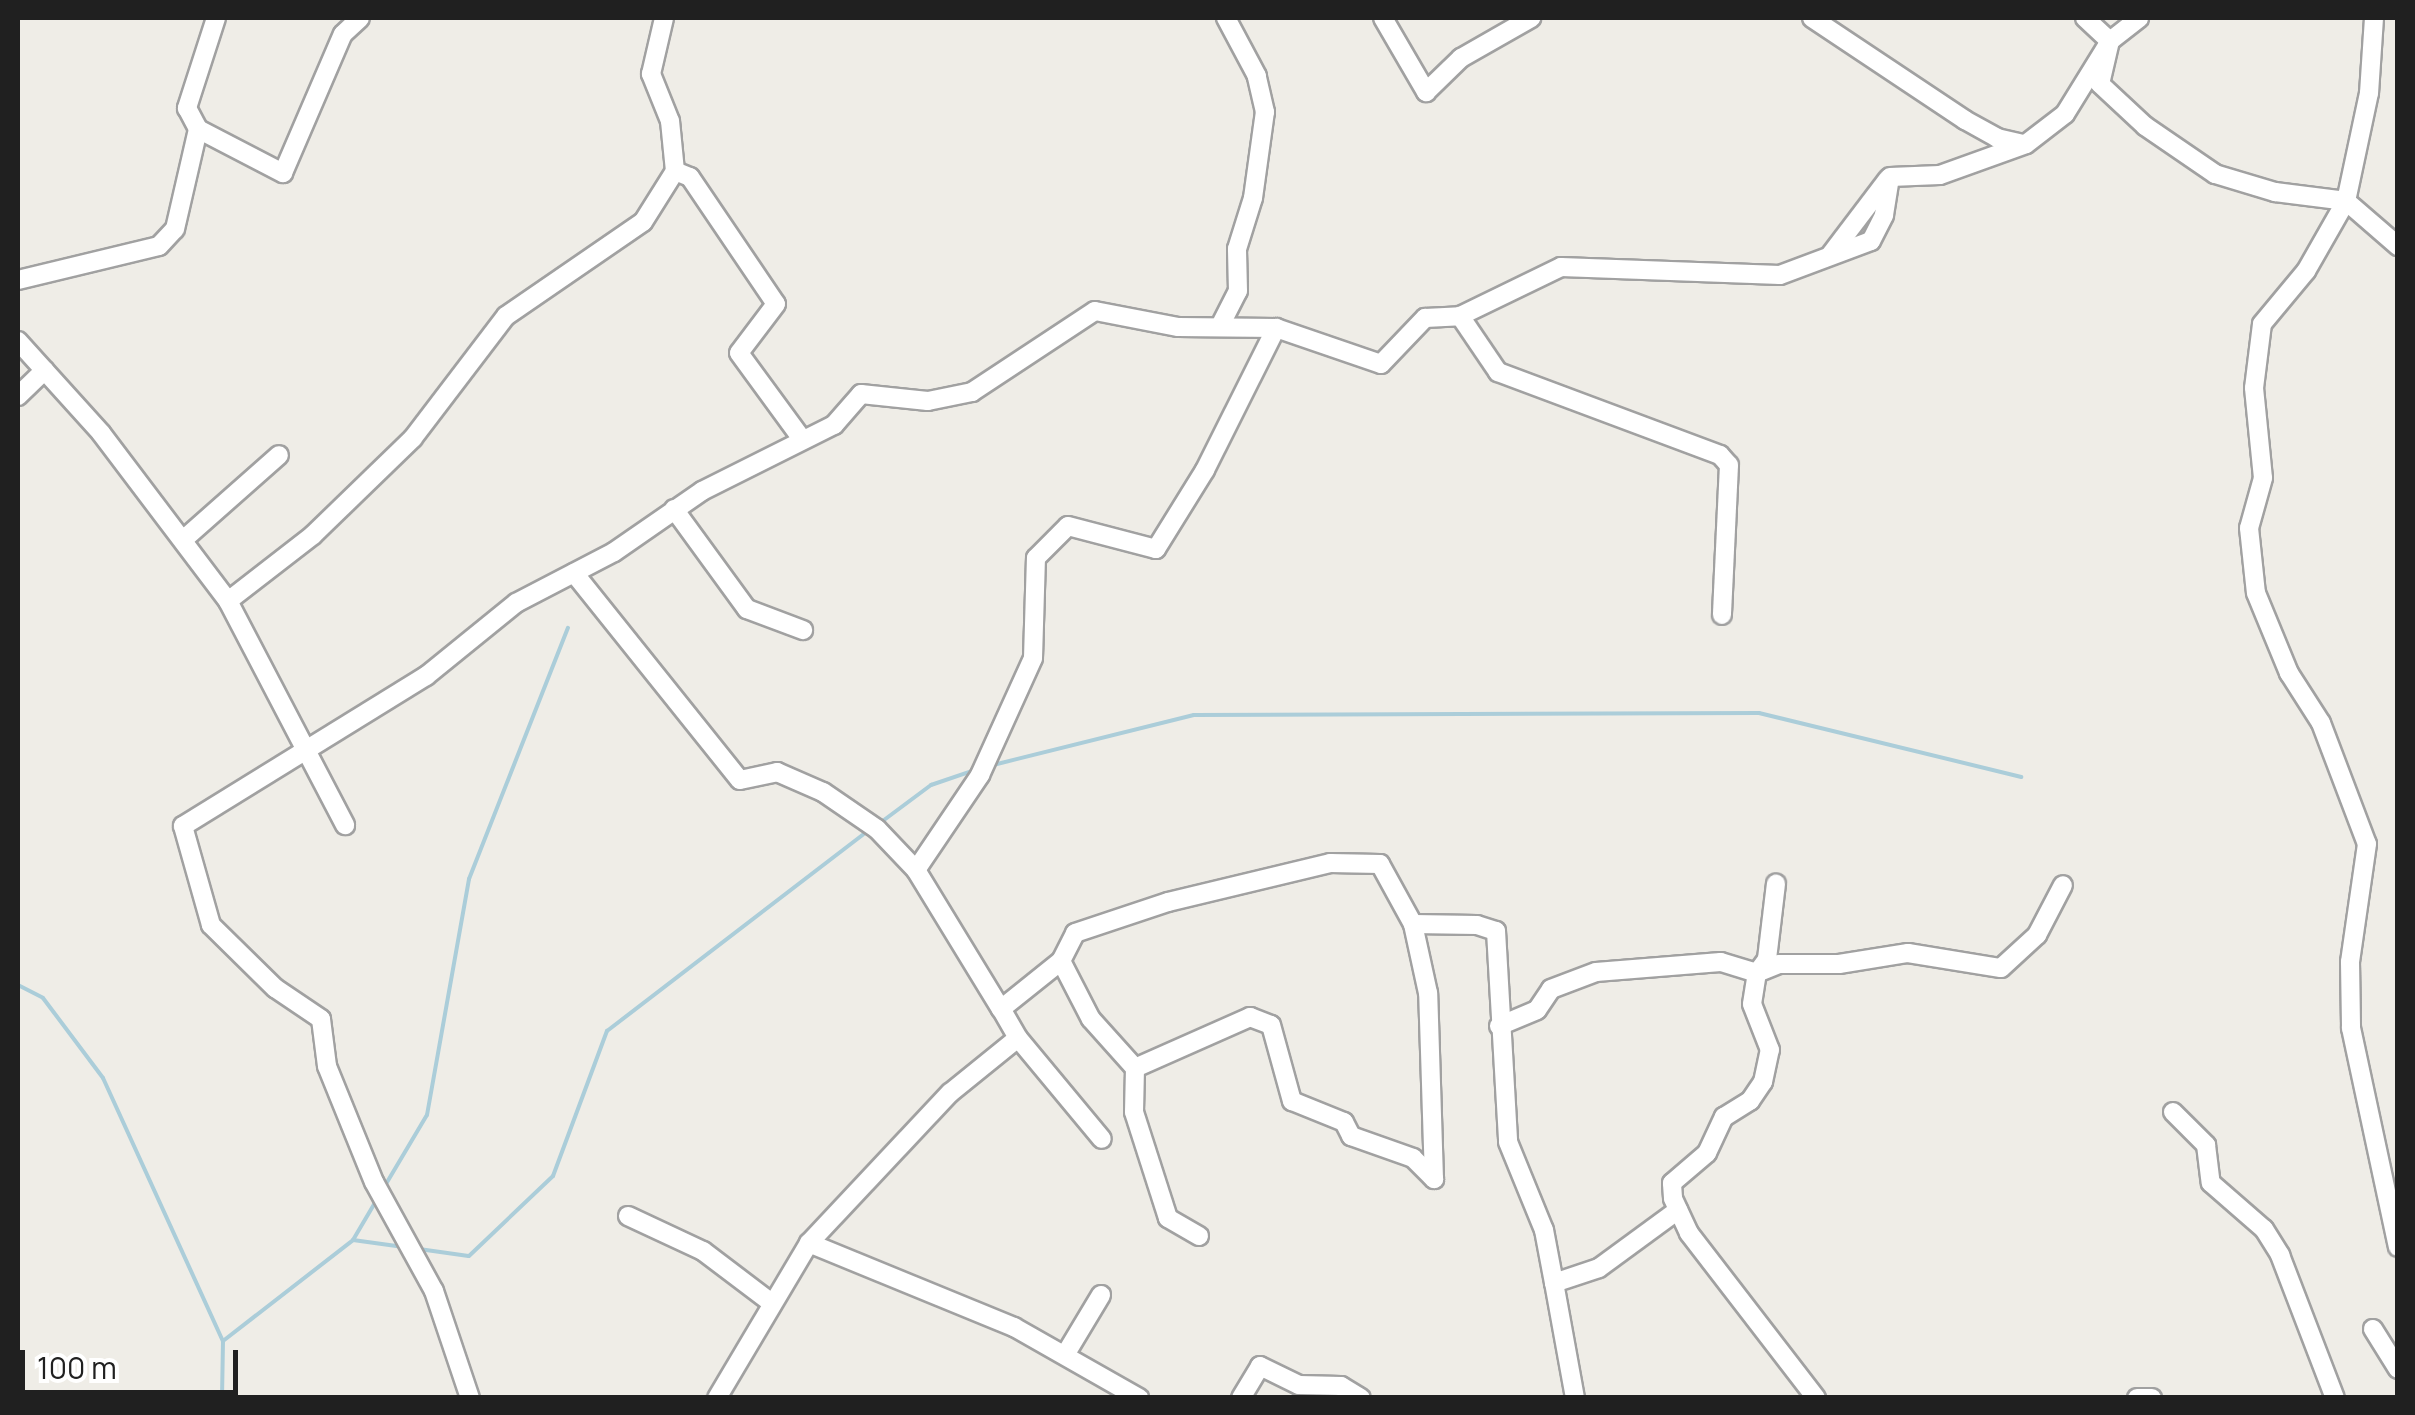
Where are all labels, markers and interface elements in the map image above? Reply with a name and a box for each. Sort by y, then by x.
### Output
scale bar [25,1330,242,1392]
text: 100 m [37,1347,117,1388]

